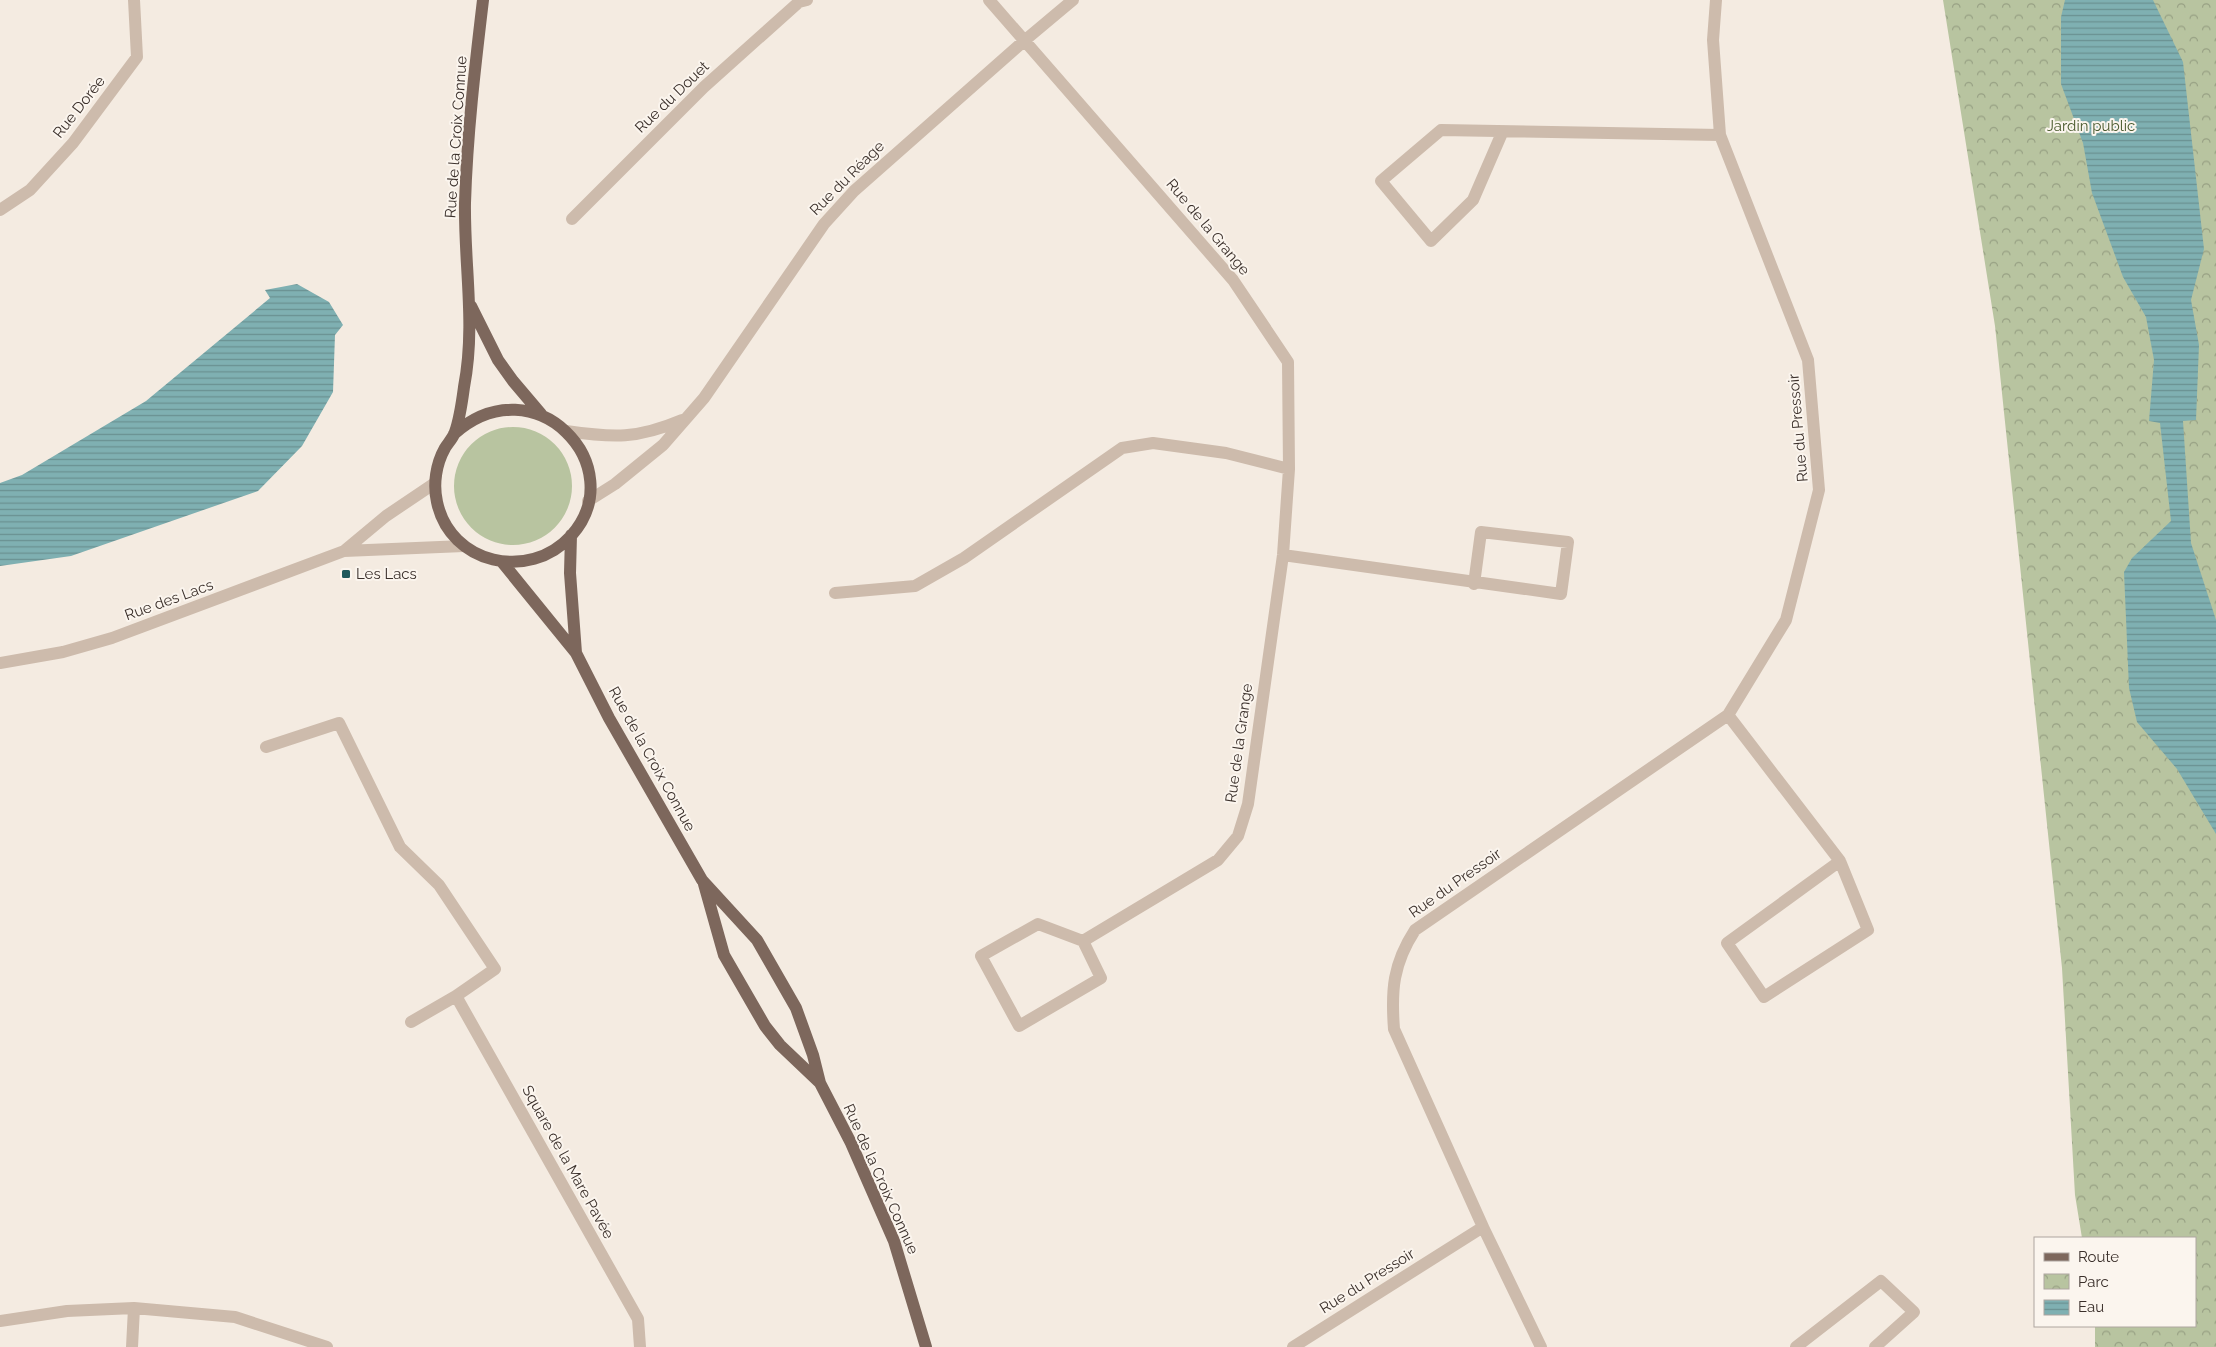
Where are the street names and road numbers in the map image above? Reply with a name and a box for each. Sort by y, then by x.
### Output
street label: Rue de la Croix Connue [441,55,471,219]
street label: Rue du Douet [631,57,713,137]
street label: Rue Dorée [49,72,109,142]
street label: Rue du Réage [806,137,888,219]
street label: Rue de la Grange [1162,175,1254,279]
street label: Rue du Pressoir [1784,372,1812,483]
street label: Rue des Lacs [122,576,216,624]
street label: Rue de la Grange [1222,682,1256,804]
street label: Rue de la Croix Connue [605,684,699,835]
street label: Rue du Pressoir [1405,844,1505,921]
street label: Square de la Mare Pavée [518,1082,618,1242]
street label: Rue de la Croix Connue [840,1101,922,1257]
street label: Rue du Pressoir [1316,1244,1418,1317]

